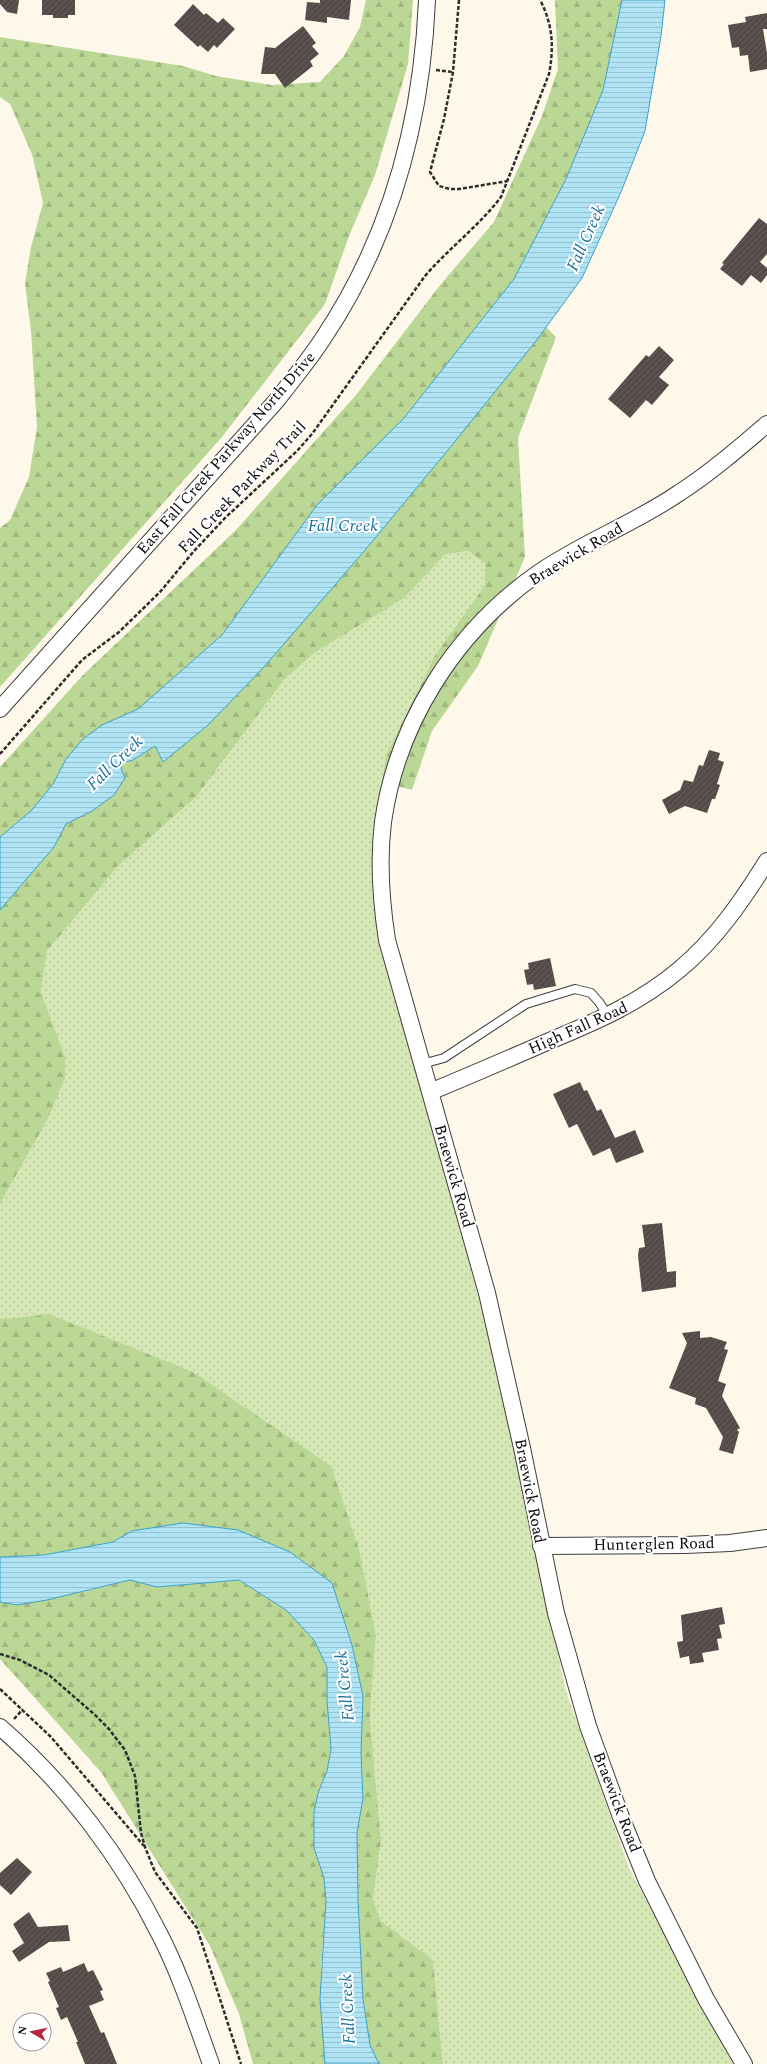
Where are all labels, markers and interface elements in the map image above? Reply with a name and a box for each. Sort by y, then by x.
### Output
water label: Fall Creek [560,201,612,275]
street label: East Fall Creek Parkway North Drive [131,346,321,560]
street label: Fall Creek Parkway Trail [172,415,312,559]
water label: Fall Creek [308,513,378,539]
street label: Braewick Road [524,516,628,592]
water label: Fall Creek [81,729,149,797]
street label: High Fall Road [524,995,632,1061]
street label: Braewick Road [428,1122,480,1230]
street label: Braewick Road [508,1437,552,1546]
street label: Hunterglen Road [593,1531,715,1557]
water label: Fall Creek [328,1650,362,1722]
street label: Braewick Road [587,1748,647,1856]
water label: Fall Creek [333,1973,363,2045]
north arrow [12,2012,52,2052]
text: N [14,2025,32,2036]

